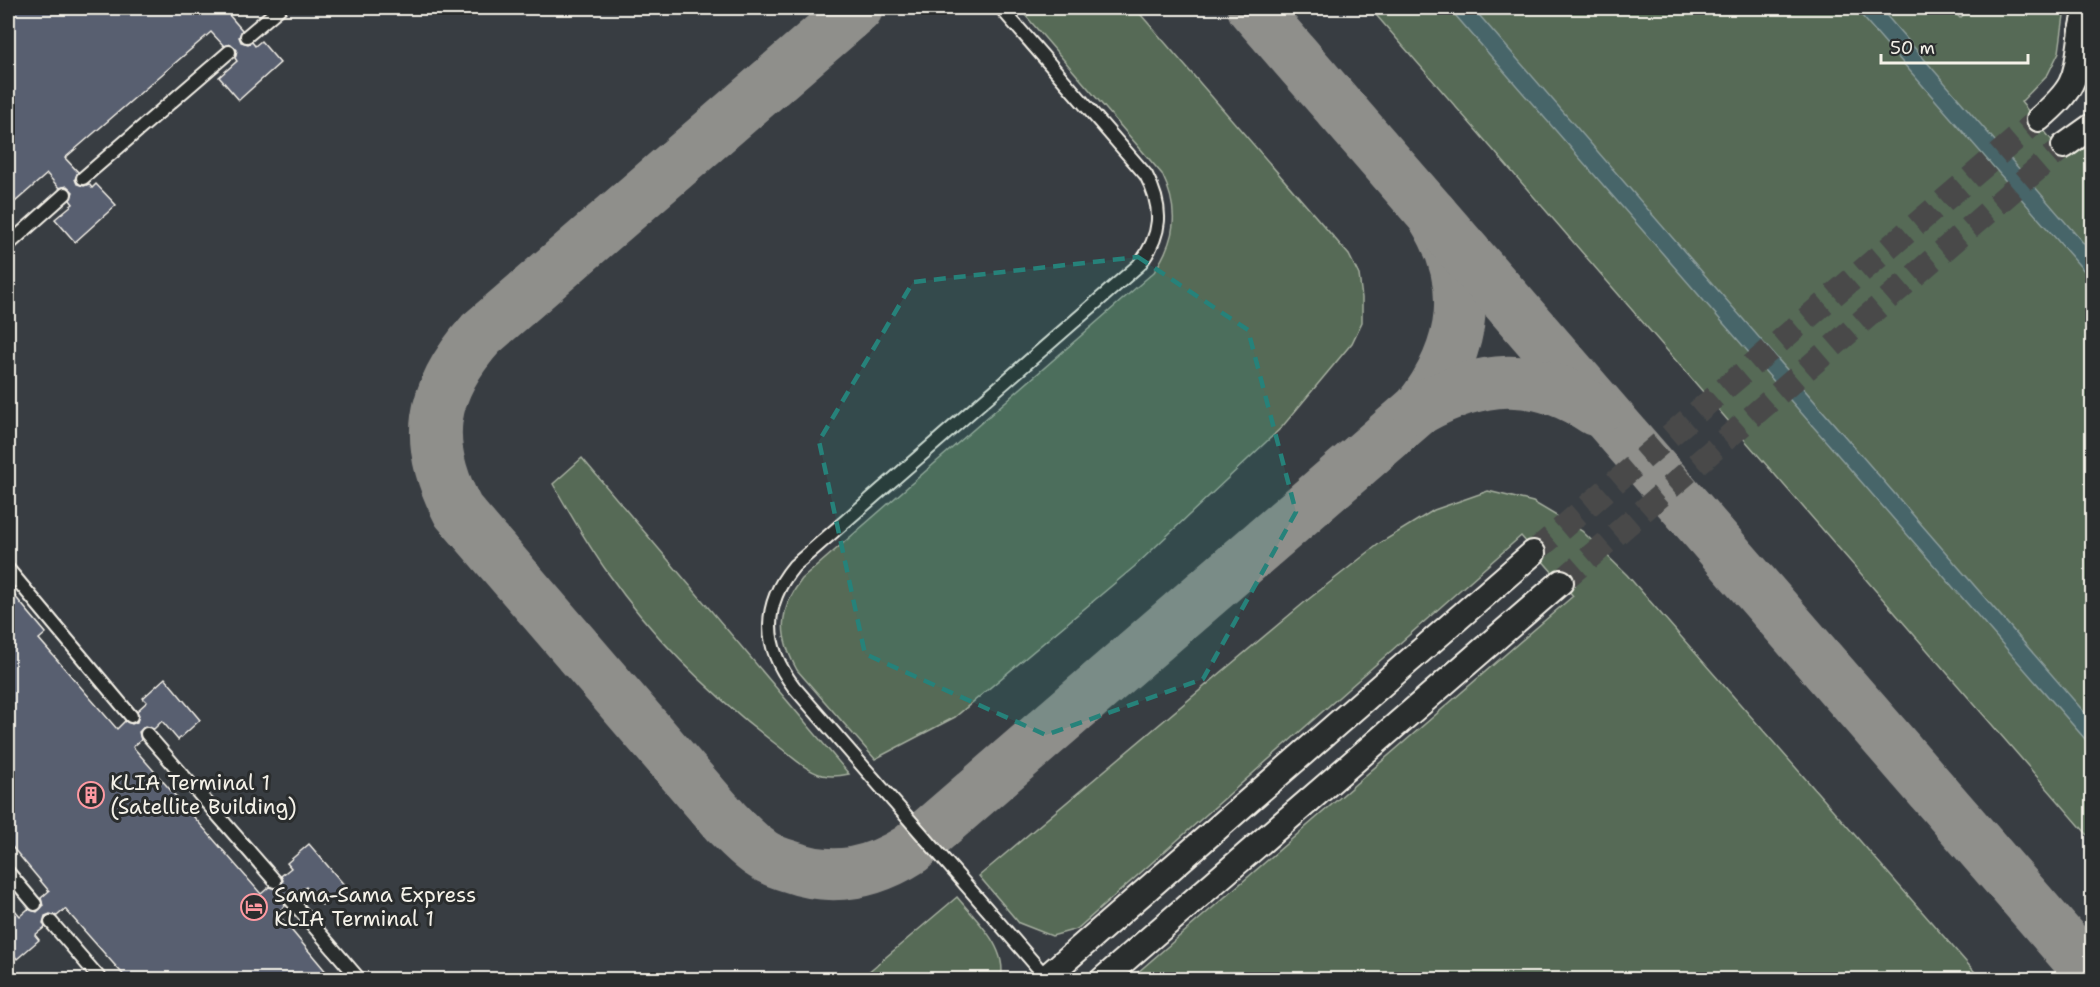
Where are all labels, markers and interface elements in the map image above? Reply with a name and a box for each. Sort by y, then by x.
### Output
scale bar [1881,27,2028,65]
text: 50 m [1890,36,1935,60]
place label: KLIA Terminal 1 (Satellite Building) [110,769,296,821]
building icon: KLIA Terminal 1 (Satellite Building) [76,780,106,810]
place label: Sama-Sama Express KLIA Terminal 1 [274,881,476,933]
hotel icon: Sama-Sama Express KLIA Terminal 1 [239,892,269,922]

